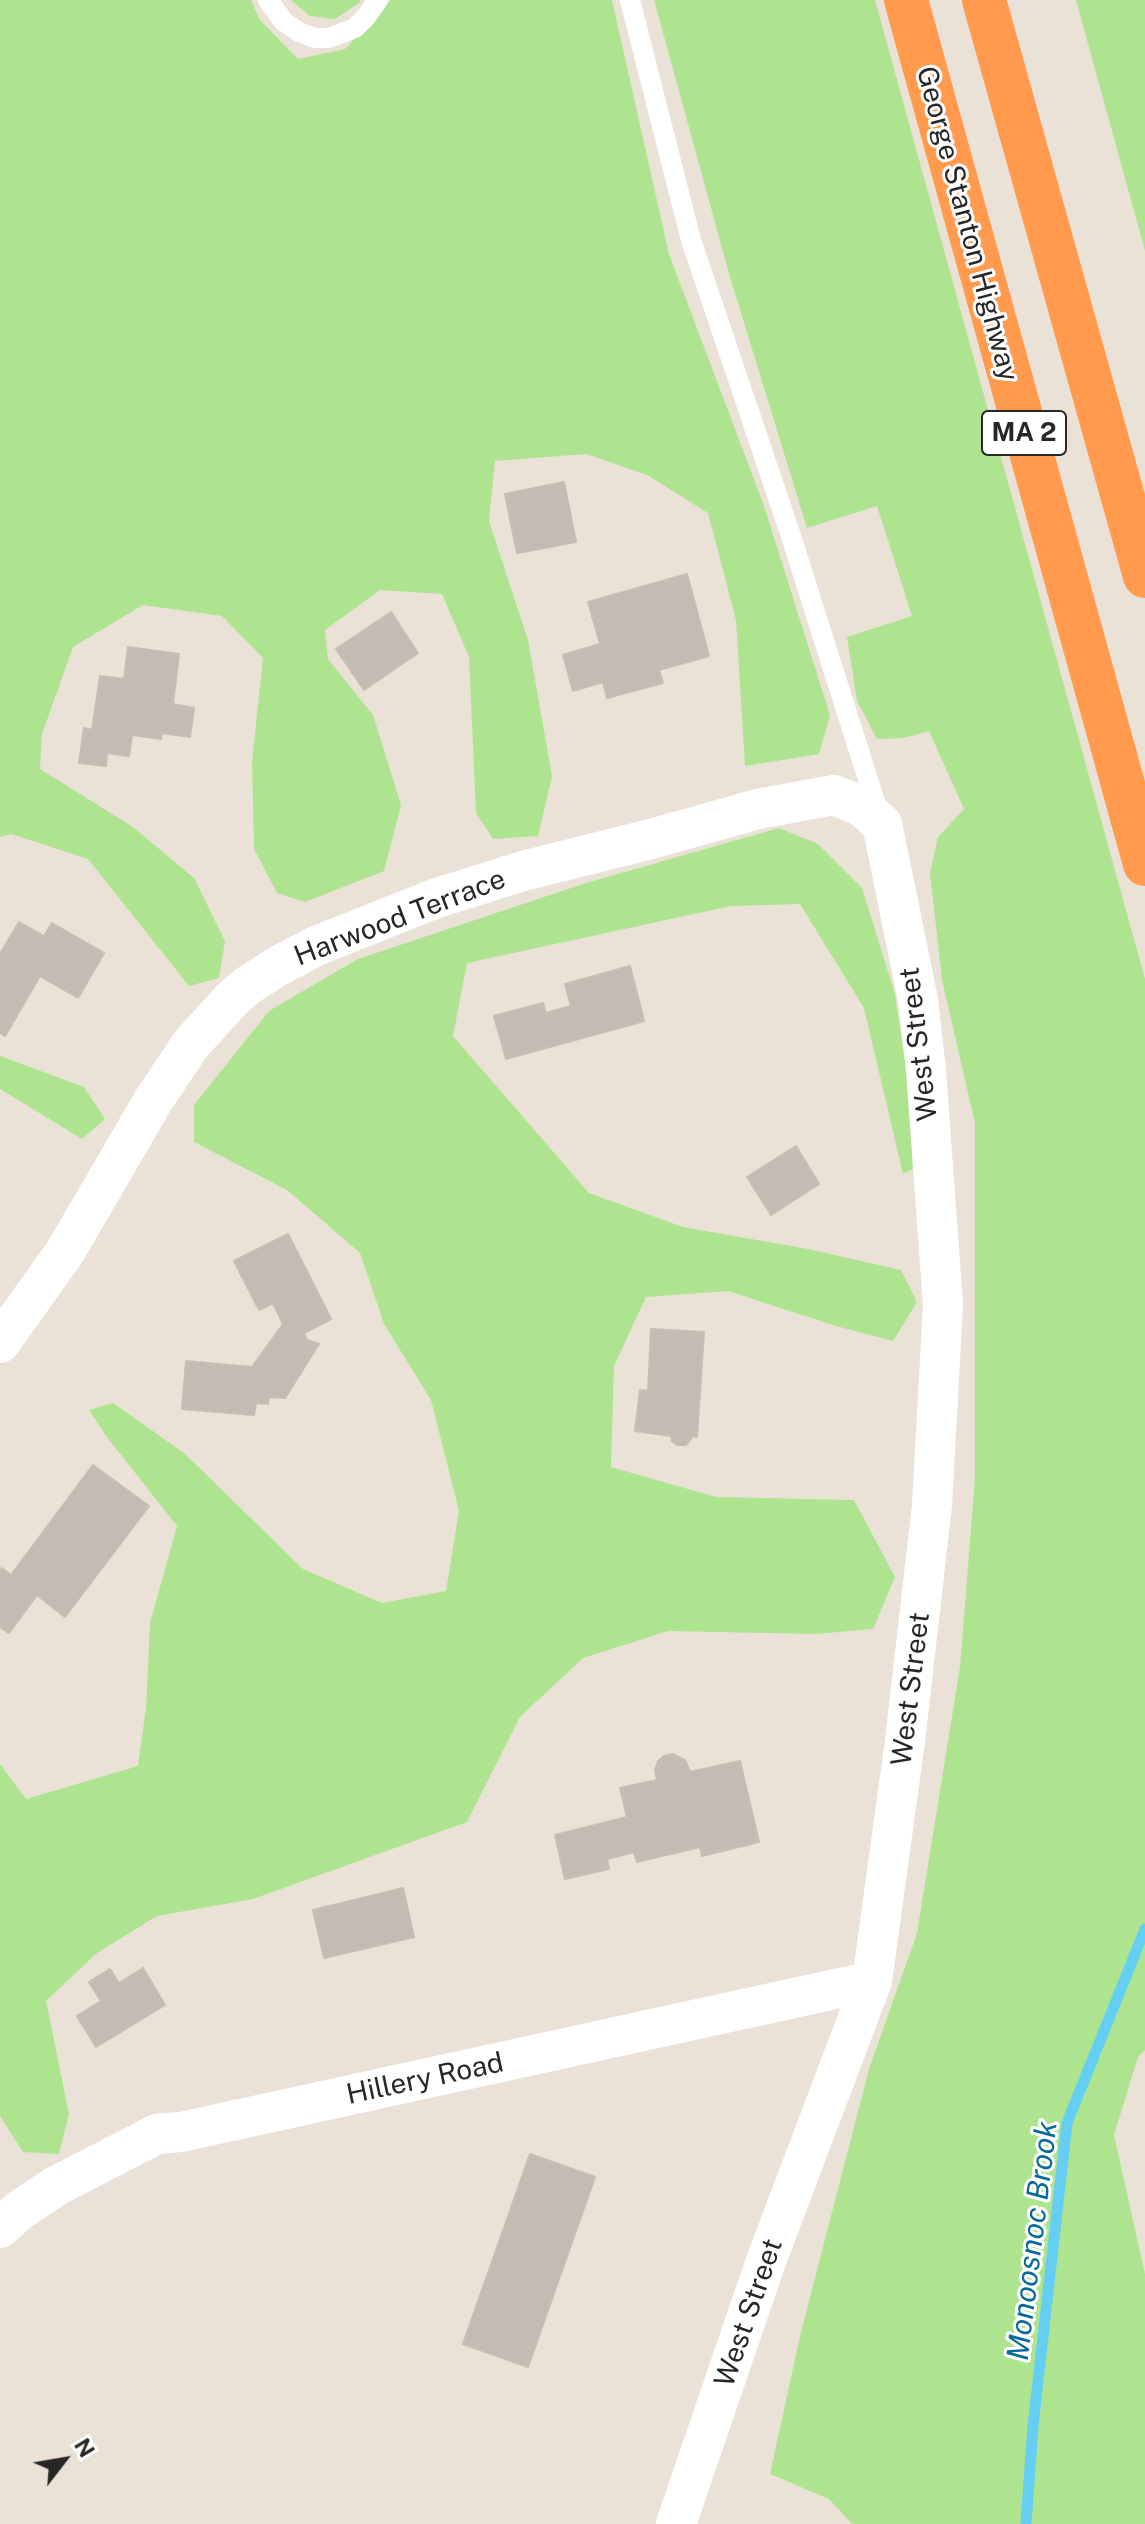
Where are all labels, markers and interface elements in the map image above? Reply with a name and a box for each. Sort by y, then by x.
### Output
street label: George Stanton Highway [909,63,1025,385]
road number: MA 2 [982,411,1066,455]
street label: Harwood Terrace [290,862,510,974]
street label: West Street [893,965,945,1123]
street label: West Street [885,1610,937,1768]
street label: Hillery Road [343,2046,507,2112]
water label: Monoosnoc Brook [1000,2119,1066,2363]
street label: West Street [708,2234,790,2392]
north arrow [24,2420,104,2500]
text: N [69,2434,100,2462]

